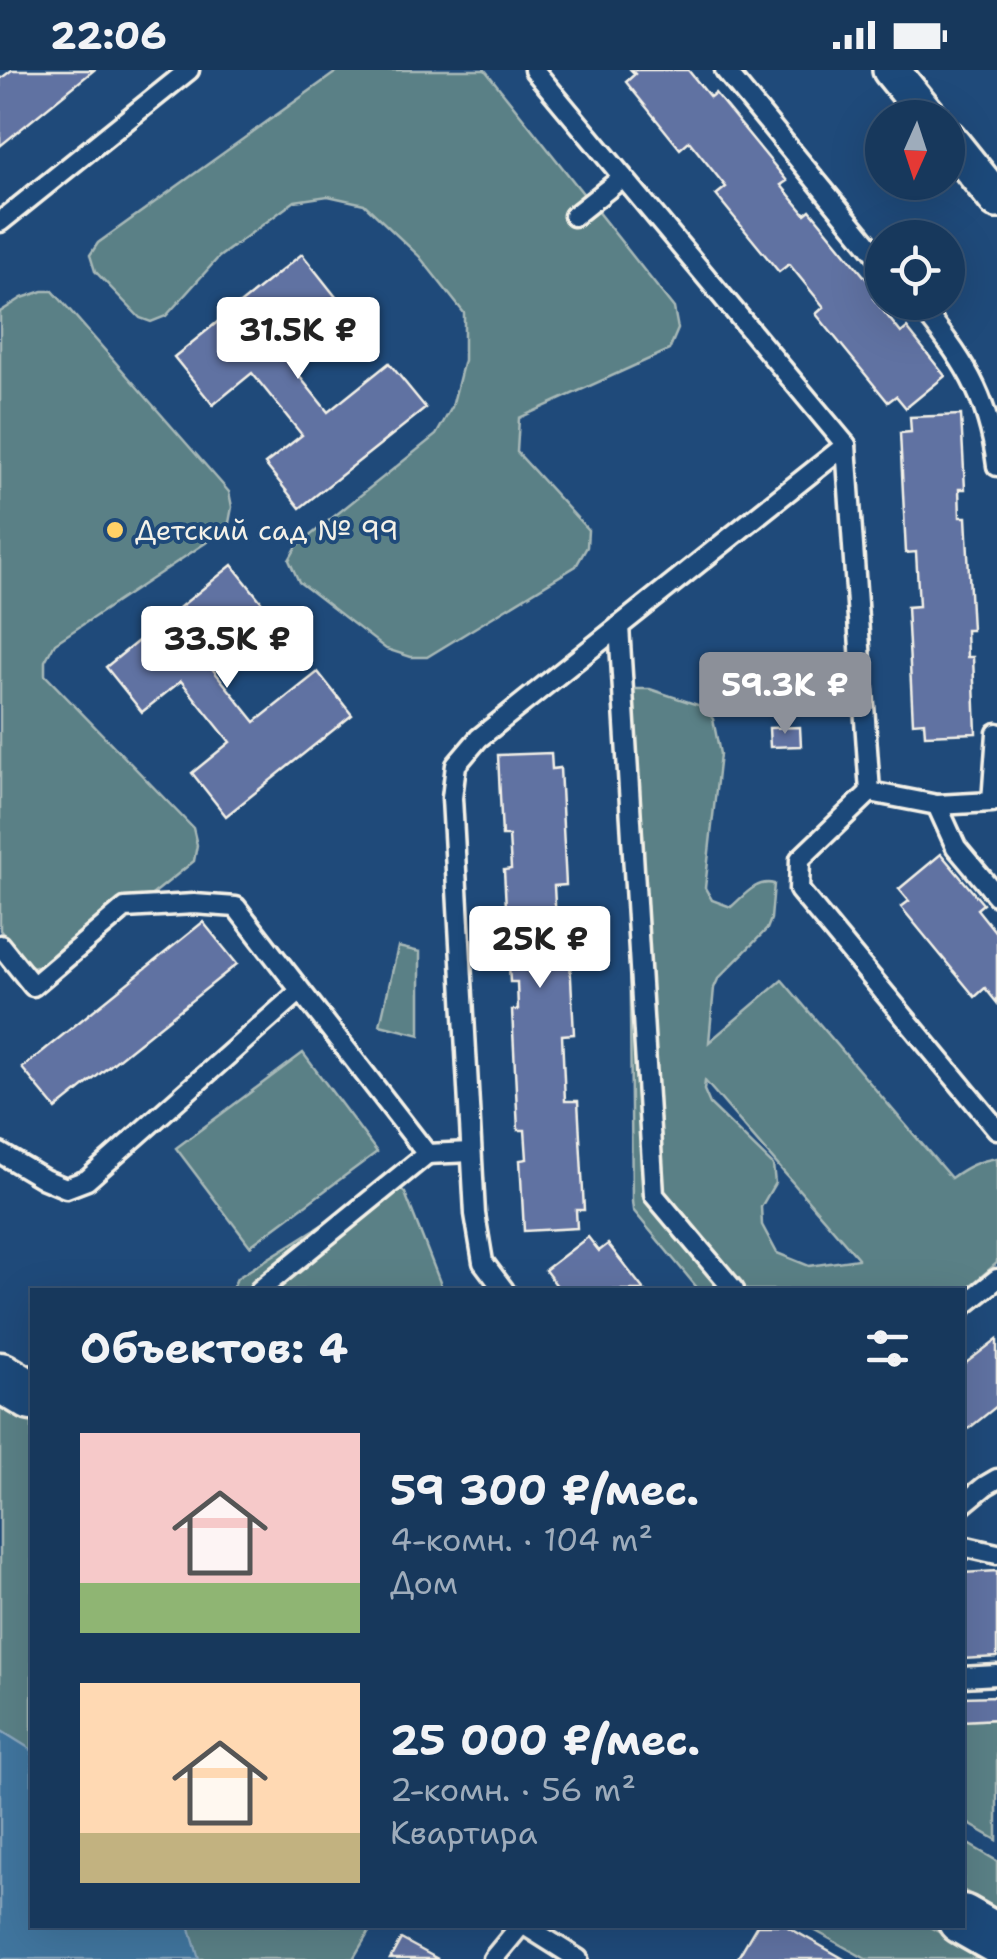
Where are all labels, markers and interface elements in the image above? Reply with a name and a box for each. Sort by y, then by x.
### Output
text: 22:06 [50,10,167,61]
north arrow [865,100,965,200]
map controls [865,100,965,320]
button: locate [865,220,965,320]
pin: 31.5K ₽ [206,297,390,382]
text: 31.5K ₽ [239,308,357,351]
place label: Детский сад № 99 [135,511,399,549]
marker: Детский сад № 99 [104,519,126,541]
pin: 33.5K ₽ [135,606,319,691]
text: 33.5K ₽ [163,617,291,660]
pin: 59.3K ₽ [693,652,877,737]
text: 59.3K ₽ [721,663,849,706]
pin: 25K ₽ [470,906,610,991]
text: 25K ₽ [491,917,589,960]
text: Объектов: 4 [80,1320,348,1376]
icon: filters [860,1321,915,1376]
text: 59 300 ₽/мес. [390,1462,699,1518]
icon: home [160,1473,280,1593]
text: 4-комн. · 104 m² [390,1518,653,1561]
text: Дом [390,1561,458,1604]
text: 25 000 ₽/мес. [390,1712,700,1768]
icon: home [160,1723,280,1843]
text: 2-комн. · 56 m² [390,1768,636,1811]
text: Квартира [390,1811,538,1854]

